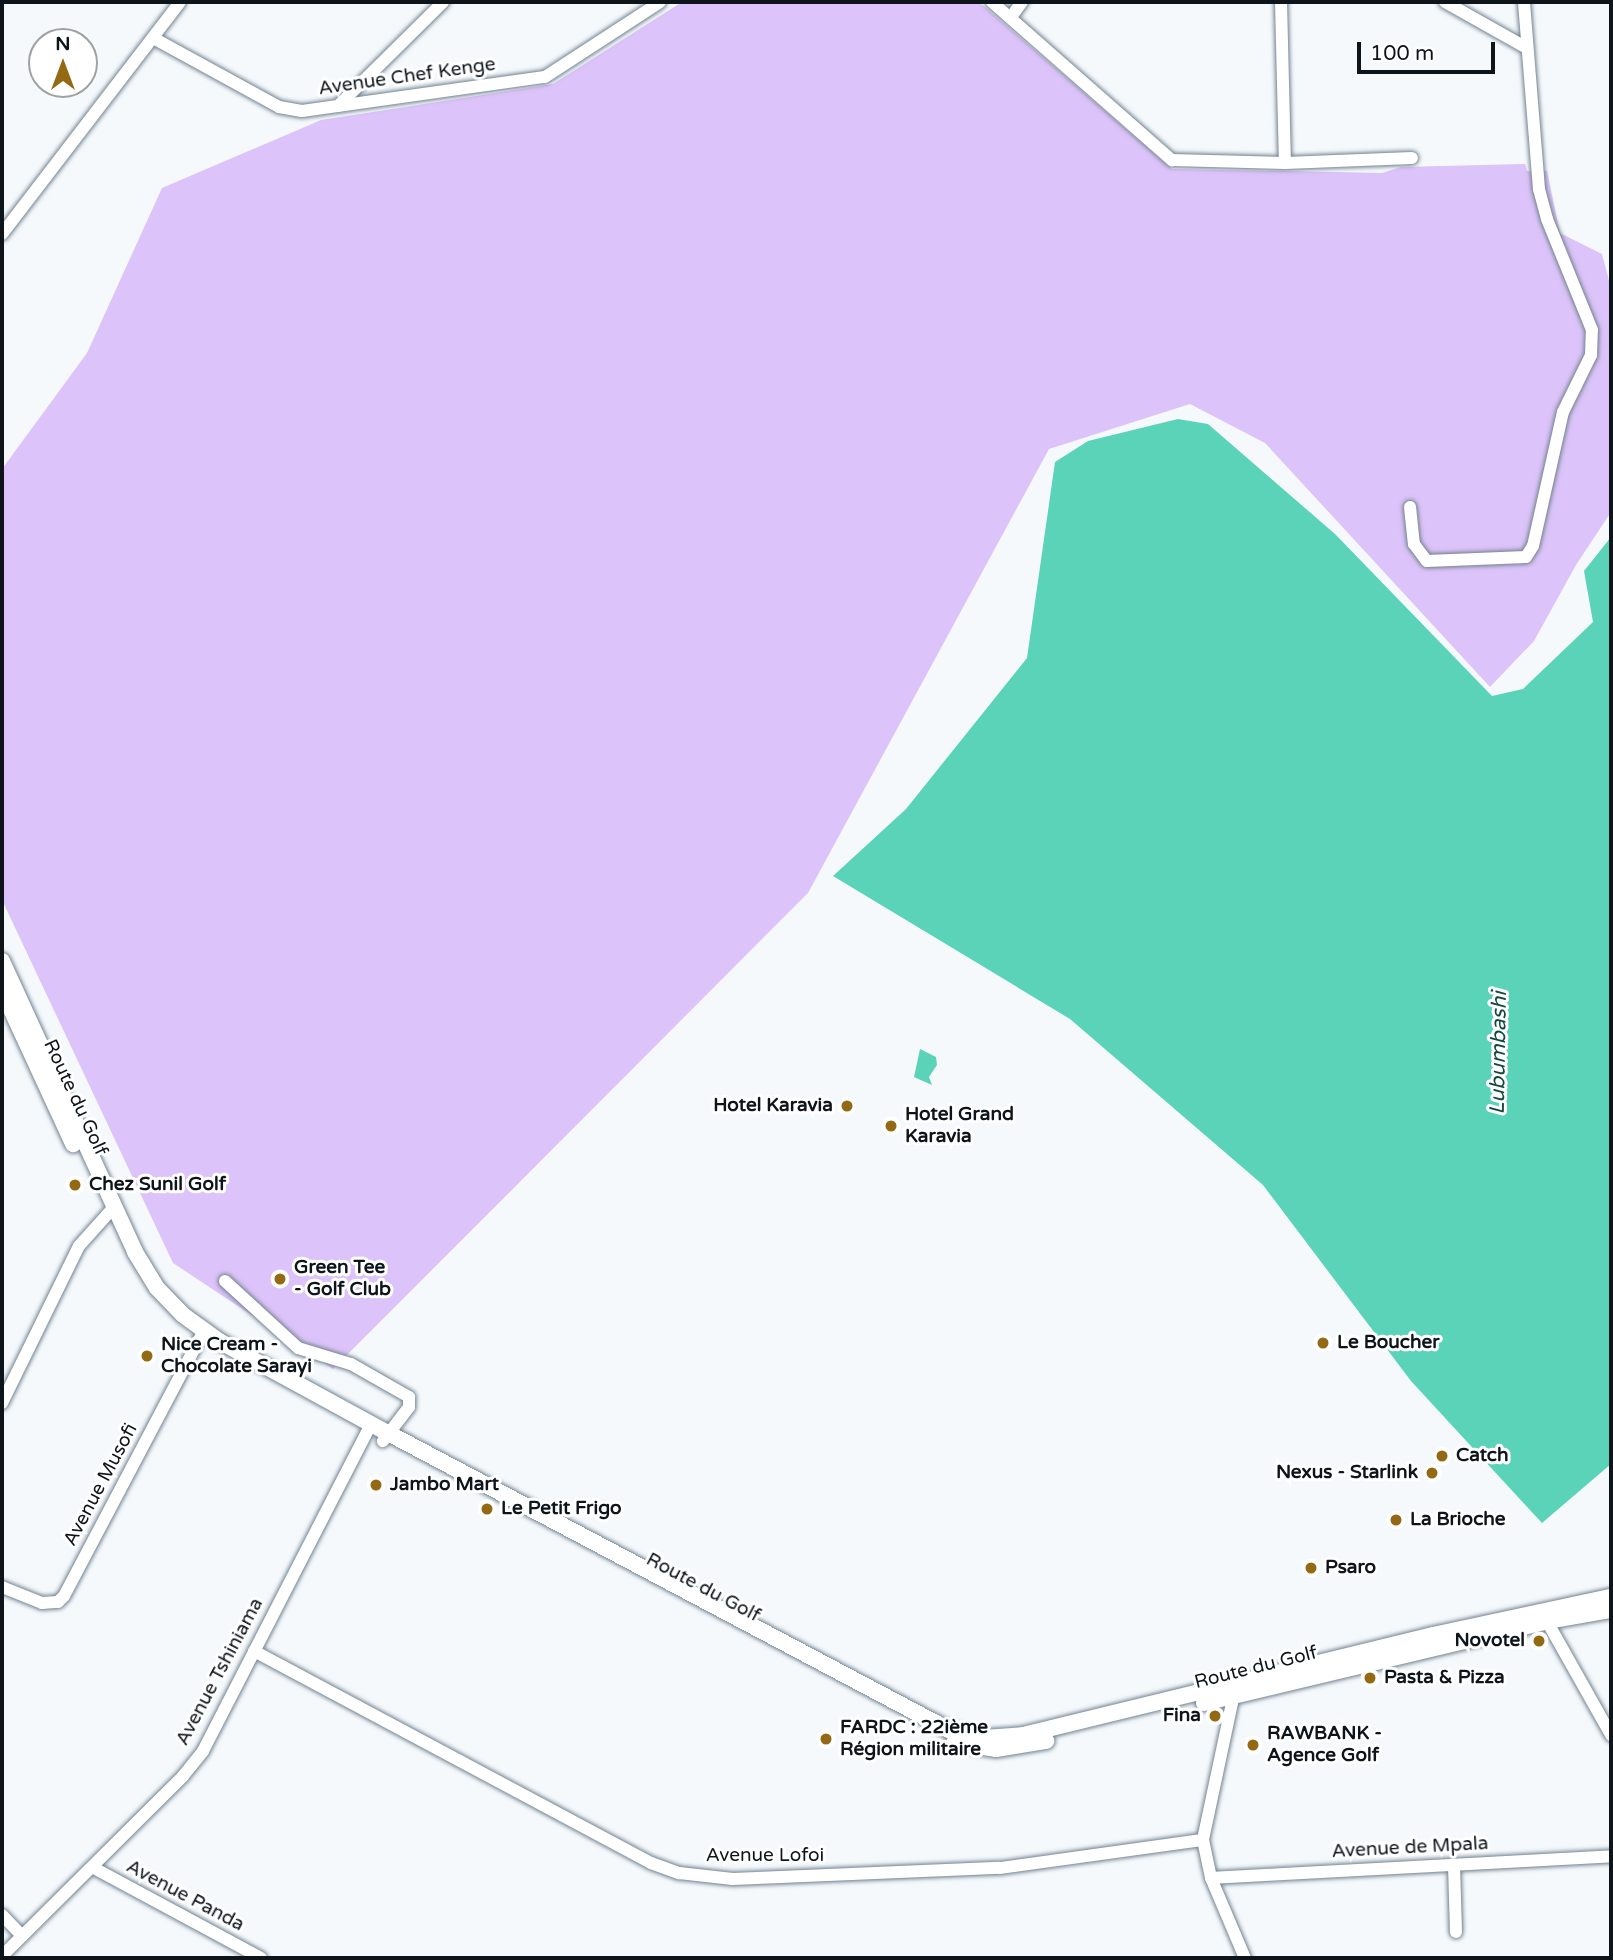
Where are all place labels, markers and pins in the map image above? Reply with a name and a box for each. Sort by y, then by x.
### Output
place label: Hotel Karavia [713,1095,833,1117]
marker: Hotel Karavia [839,1098,855,1114]
place label: Hotel Grand Karavia [905,1104,1014,1148]
marker: Hotel Grand Karavia [883,1118,899,1134]
place label: Chez Sunil Golf [89,1174,226,1196]
marker: Chez Sunil Golf [67,1177,83,1193]
place label: Green Tee - Golf Club [294,1257,391,1301]
marker: Green Tee - Golf Club [272,1271,288,1287]
place label: Le Boucher [1337,1332,1440,1354]
place label: Nice Cream - Chocolate Sarayi [161,1334,312,1378]
marker: Le Boucher [1315,1335,1331,1351]
marker: Nice Cream - Chocolate Sarayi [139,1348,155,1364]
place label: Catch [1456,1445,1508,1467]
marker: Catch [1434,1448,1450,1464]
place label: Nexus - Starlink [1276,1462,1418,1484]
marker: Nexus - Starlink [1424,1465,1440,1481]
place label: Jambo Mart [390,1474,499,1496]
marker: Jambo Mart [368,1477,384,1493]
place label: Le Petit Frigo [501,1498,622,1520]
marker: Le Petit Frigo [479,1501,495,1517]
place label: La Brioche [1410,1509,1506,1531]
marker: La Brioche [1388,1512,1404,1528]
place label: Psaro [1325,1557,1376,1579]
marker: Psaro [1303,1560,1319,1576]
place label: Novotel [1455,1630,1525,1652]
marker: Novotel [1531,1633,1547,1649]
place label: Pasta & Pizza [1384,1667,1505,1689]
marker: Pasta & Pizza [1362,1670,1378,1686]
place label: Fina [1163,1705,1201,1727]
marker: Fina [1207,1708,1223,1724]
place label: FARDC : 22ième Région militaire [840,1717,988,1761]
place label: RAWBANK - Agence Golf [1267,1723,1382,1767]
marker: FARDC : 22ième Région militaire [818,1731,834,1747]
marker: RAWBANK - Agence Golf [1245,1737,1261,1753]

